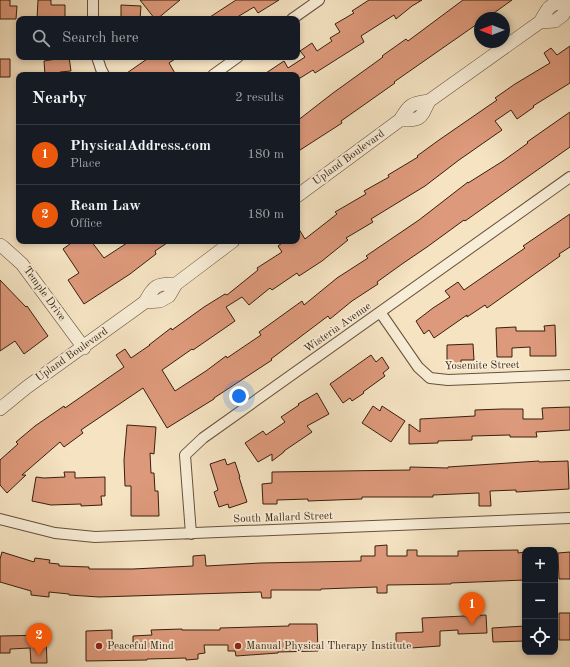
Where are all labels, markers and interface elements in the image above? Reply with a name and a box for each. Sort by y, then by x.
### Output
north arrow [474,12,510,48]
search box [16,16,300,60]
icon: search [30,27,52,49]
text: Search here [62,31,139,46]
text: Nearby [32,90,87,107]
text: 2 results [235,91,284,104]
street label: Upland Boulevard [311,128,387,188]
text: PhysicalAddress.com [70,139,211,154]
text: 1 [41,148,49,161]
text: 180 m [247,148,284,161]
text: Place [70,157,100,170]
text: Ream Law [70,199,141,214]
text: 2 [41,208,49,221]
text: 180 m [247,208,284,221]
text: Office [70,217,102,230]
street label: Temple Drive [21,265,67,323]
street label: Wisteria Avenue [303,301,373,355]
street label: Upland Boulevard [34,326,110,384]
street label: Yosemite Street [444,360,520,372]
your location [229,386,249,406]
street label: South Mallard Street [233,511,333,525]
map controls [522,547,558,655]
button: + [522,547,558,583]
button: − [522,583,558,619]
pin: 1 [459,592,485,625]
button: locate [522,619,558,655]
pin: 2 [26,623,52,656]
marker: Peaceful Mind [94,641,104,651]
place label: Peaceful Mind [107,641,174,652]
marker: Manual Physical Therapy Institute [233,641,243,651]
place label: Manual Physical Therapy Institute [246,641,411,652]

